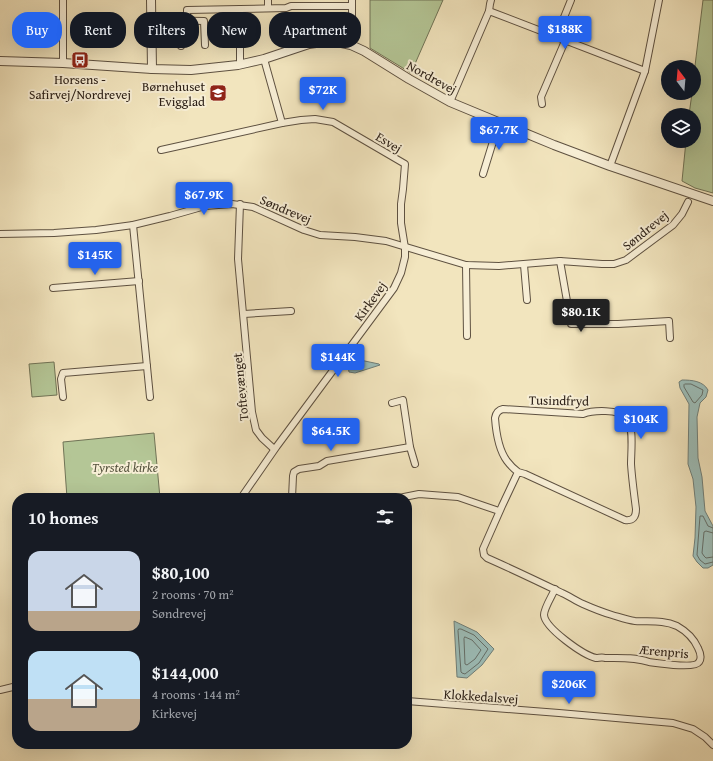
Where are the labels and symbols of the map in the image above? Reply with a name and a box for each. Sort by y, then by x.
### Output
pin: $188K [537,16,593,50]
bus stop icon: Horsens - Safirvej/Nordrevej [70,50,90,70]
street label: Nordrevej [403,56,460,99]
north arrow [661,60,701,100]
place label: Horsens - Safirvej/Nordrevej [29,70,131,104]
place label: Børnehuset Evigglad [142,77,205,111]
pin: $72K [299,77,347,111]
school or university icon: Børnehuset Evigglad [208,83,228,103]
pin: $67.7K [466,117,532,151]
street label: Esvej [372,127,405,158]
pin: $67.9K [171,182,237,216]
street label: Søndrevej [257,190,314,229]
street label: Søndrevej [618,206,672,255]
pin: $145K [67,242,123,276]
street label: Kirkevej [350,278,391,325]
pin: $80.1K [548,299,614,333]
pin: $144K [310,344,366,378]
street label: Toftevænget [227,352,254,422]
street label: Tusindfryd [529,390,589,411]
pin: $104K [613,406,669,440]
pin: $64.5K [298,418,364,452]
park label: Tyrsted kirke [92,458,158,477]
street label: Ærenpris [638,640,690,663]
pin: $206K [541,671,597,705]
street label: Klokkedalsvej [443,684,519,709]

